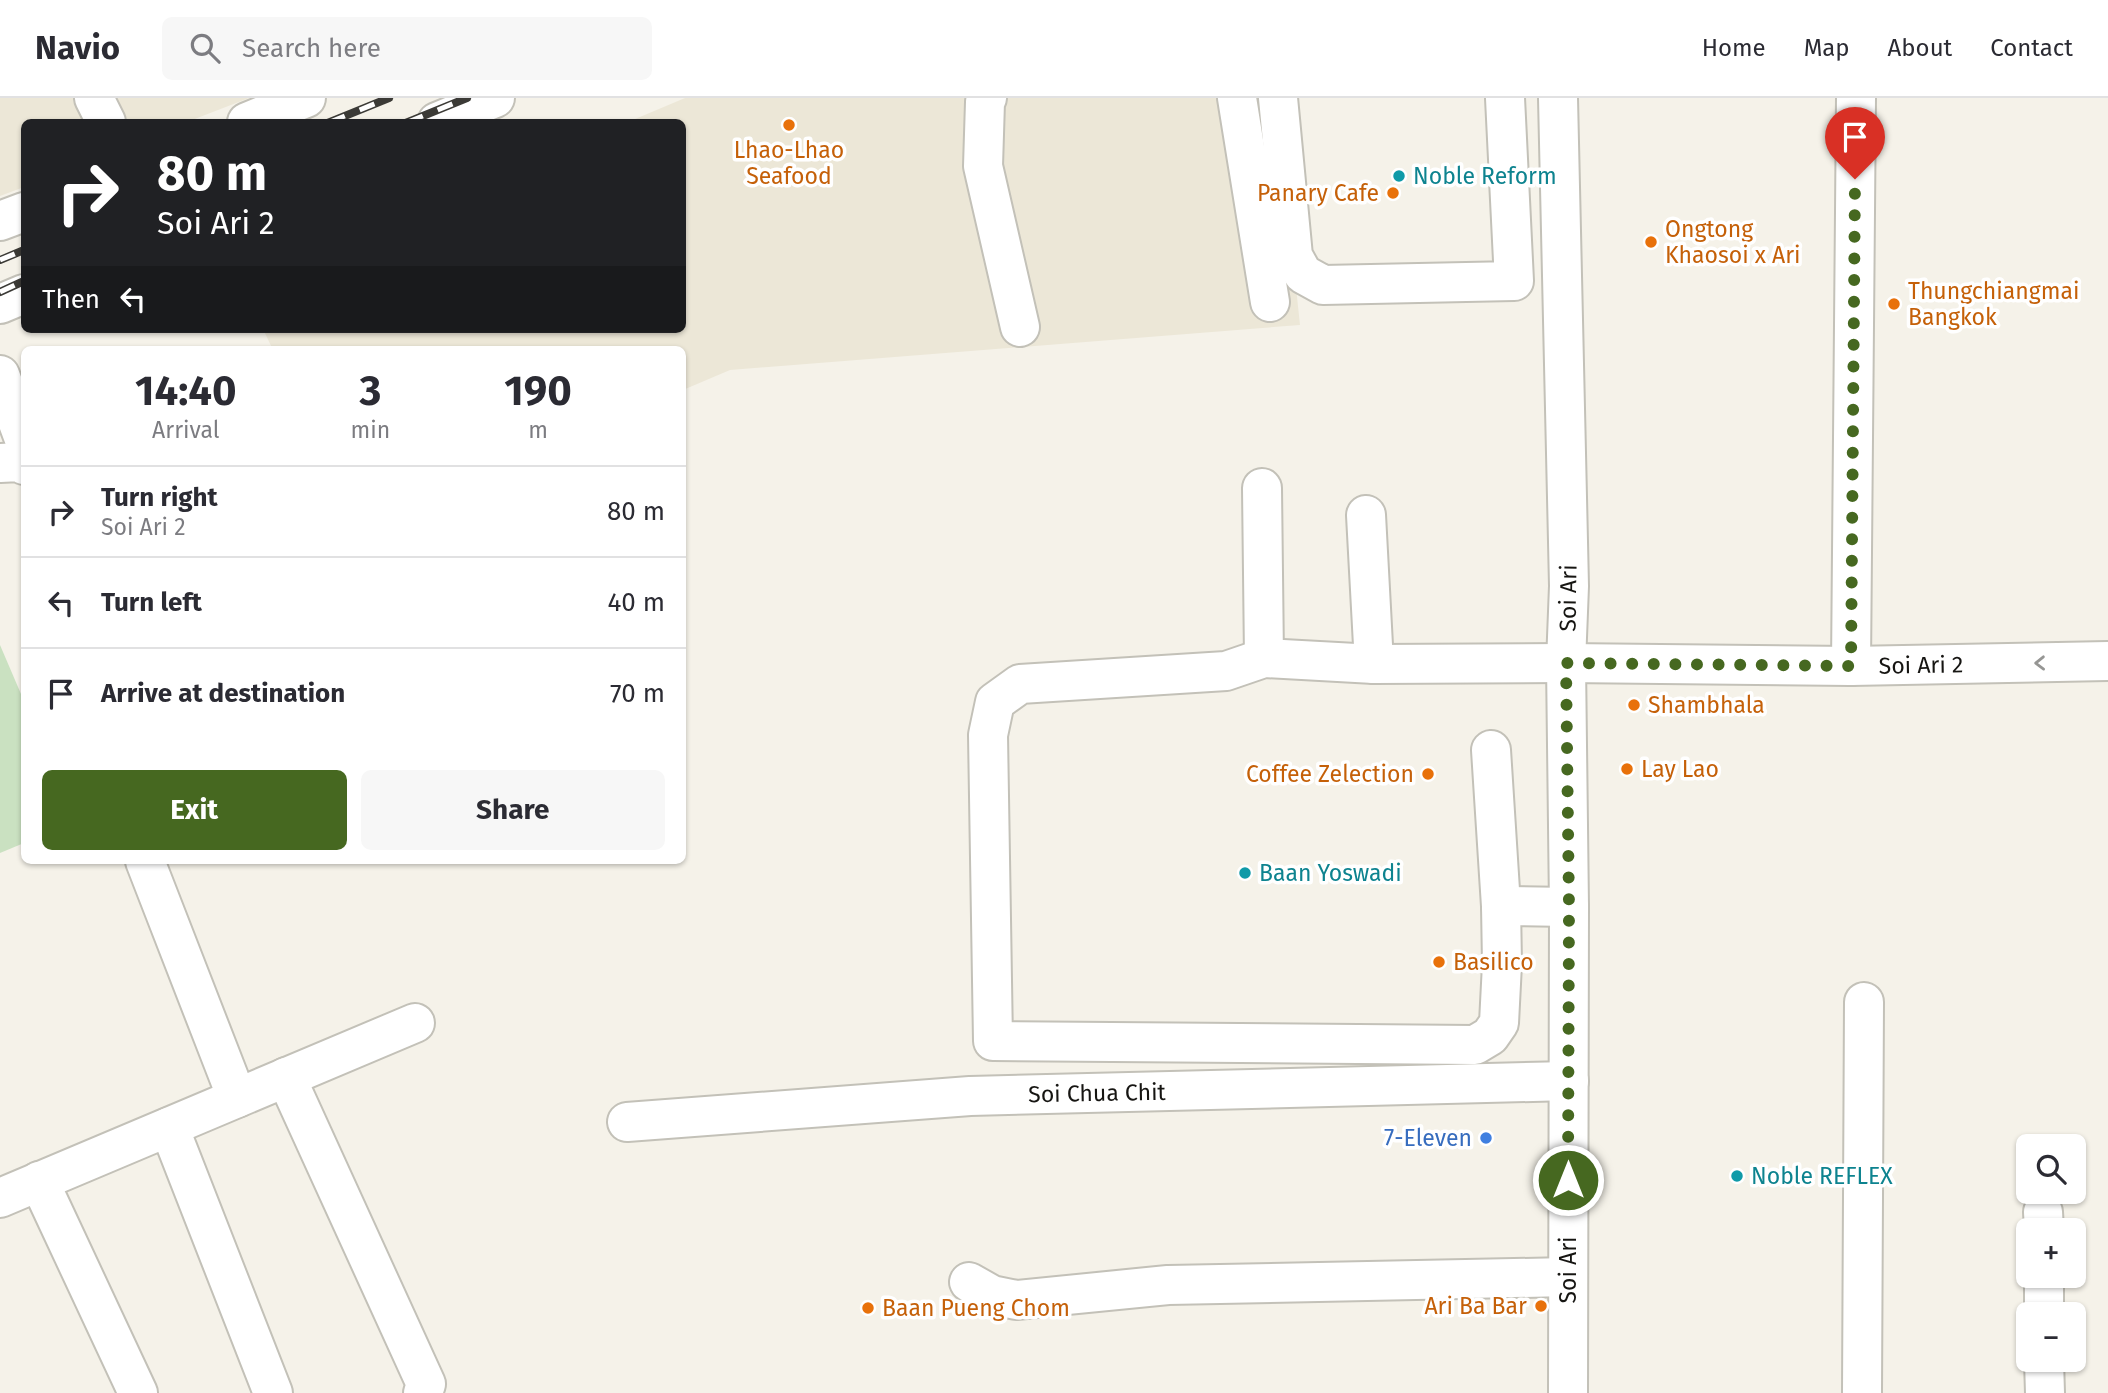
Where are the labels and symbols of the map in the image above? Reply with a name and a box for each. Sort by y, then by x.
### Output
pin [1825,107,1885,179]
marker: Lhao-Lhao Seafood [781,117,797,133]
place label: Lhao-Lhao Seafood [734,136,844,190]
place label: Noble Reform [1413,162,1557,190]
marker: Noble Reform [1391,168,1407,184]
place label: Panary Cafe [1257,179,1379,207]
marker: Panary Cafe [1385,185,1401,201]
place label: Ongtong Khaosoi x Ari [1665,215,1801,269]
marker: Ongtong Khaosoi x Ari [1643,234,1659,250]
place label: Thungchiangmai Bangkok [1908,277,2079,331]
marker: Thungchiangmai Bangkok [1886,296,1902,312]
street label: Soi Ari [1553,564,1583,632]
street label: Soi Ari 2 [1878,650,1964,680]
one-way arrow [2034,655,2045,670]
place label: Shambhala [1648,691,1765,719]
marker: Shambhala [1626,697,1642,713]
place label: Lay Lao [1641,755,1719,783]
place label: Coffee Zelection [1246,760,1414,788]
marker: Lay Lao [1619,761,1635,777]
marker: Coffee Zelection [1420,766,1436,782]
place label: Baan Yoswadi [1259,859,1402,887]
marker: Baan Yoswadi [1237,865,1253,881]
place label: Basilico [1453,948,1534,976]
marker: Basilico [1431,954,1447,970]
street label: Soi Chua Chit [1028,1078,1167,1108]
place label: 7-Eleven [1384,1124,1472,1152]
marker: 7-Eleven [1478,1130,1494,1146]
position arrow [1531,1143,1605,1217]
place label: Noble REFLEX [1751,1162,1893,1190]
marker: Noble REFLEX [1729,1168,1745,1184]
street label: Soi Ari [1554,1236,1582,1304]
place label: Ari Ba Bar [1424,1292,1527,1320]
place label: Baan Pueng Chom [882,1294,1070,1322]
marker: Ari Ba Bar [1533,1298,1549,1314]
marker: Baan Pueng Chom [860,1300,876,1316]

